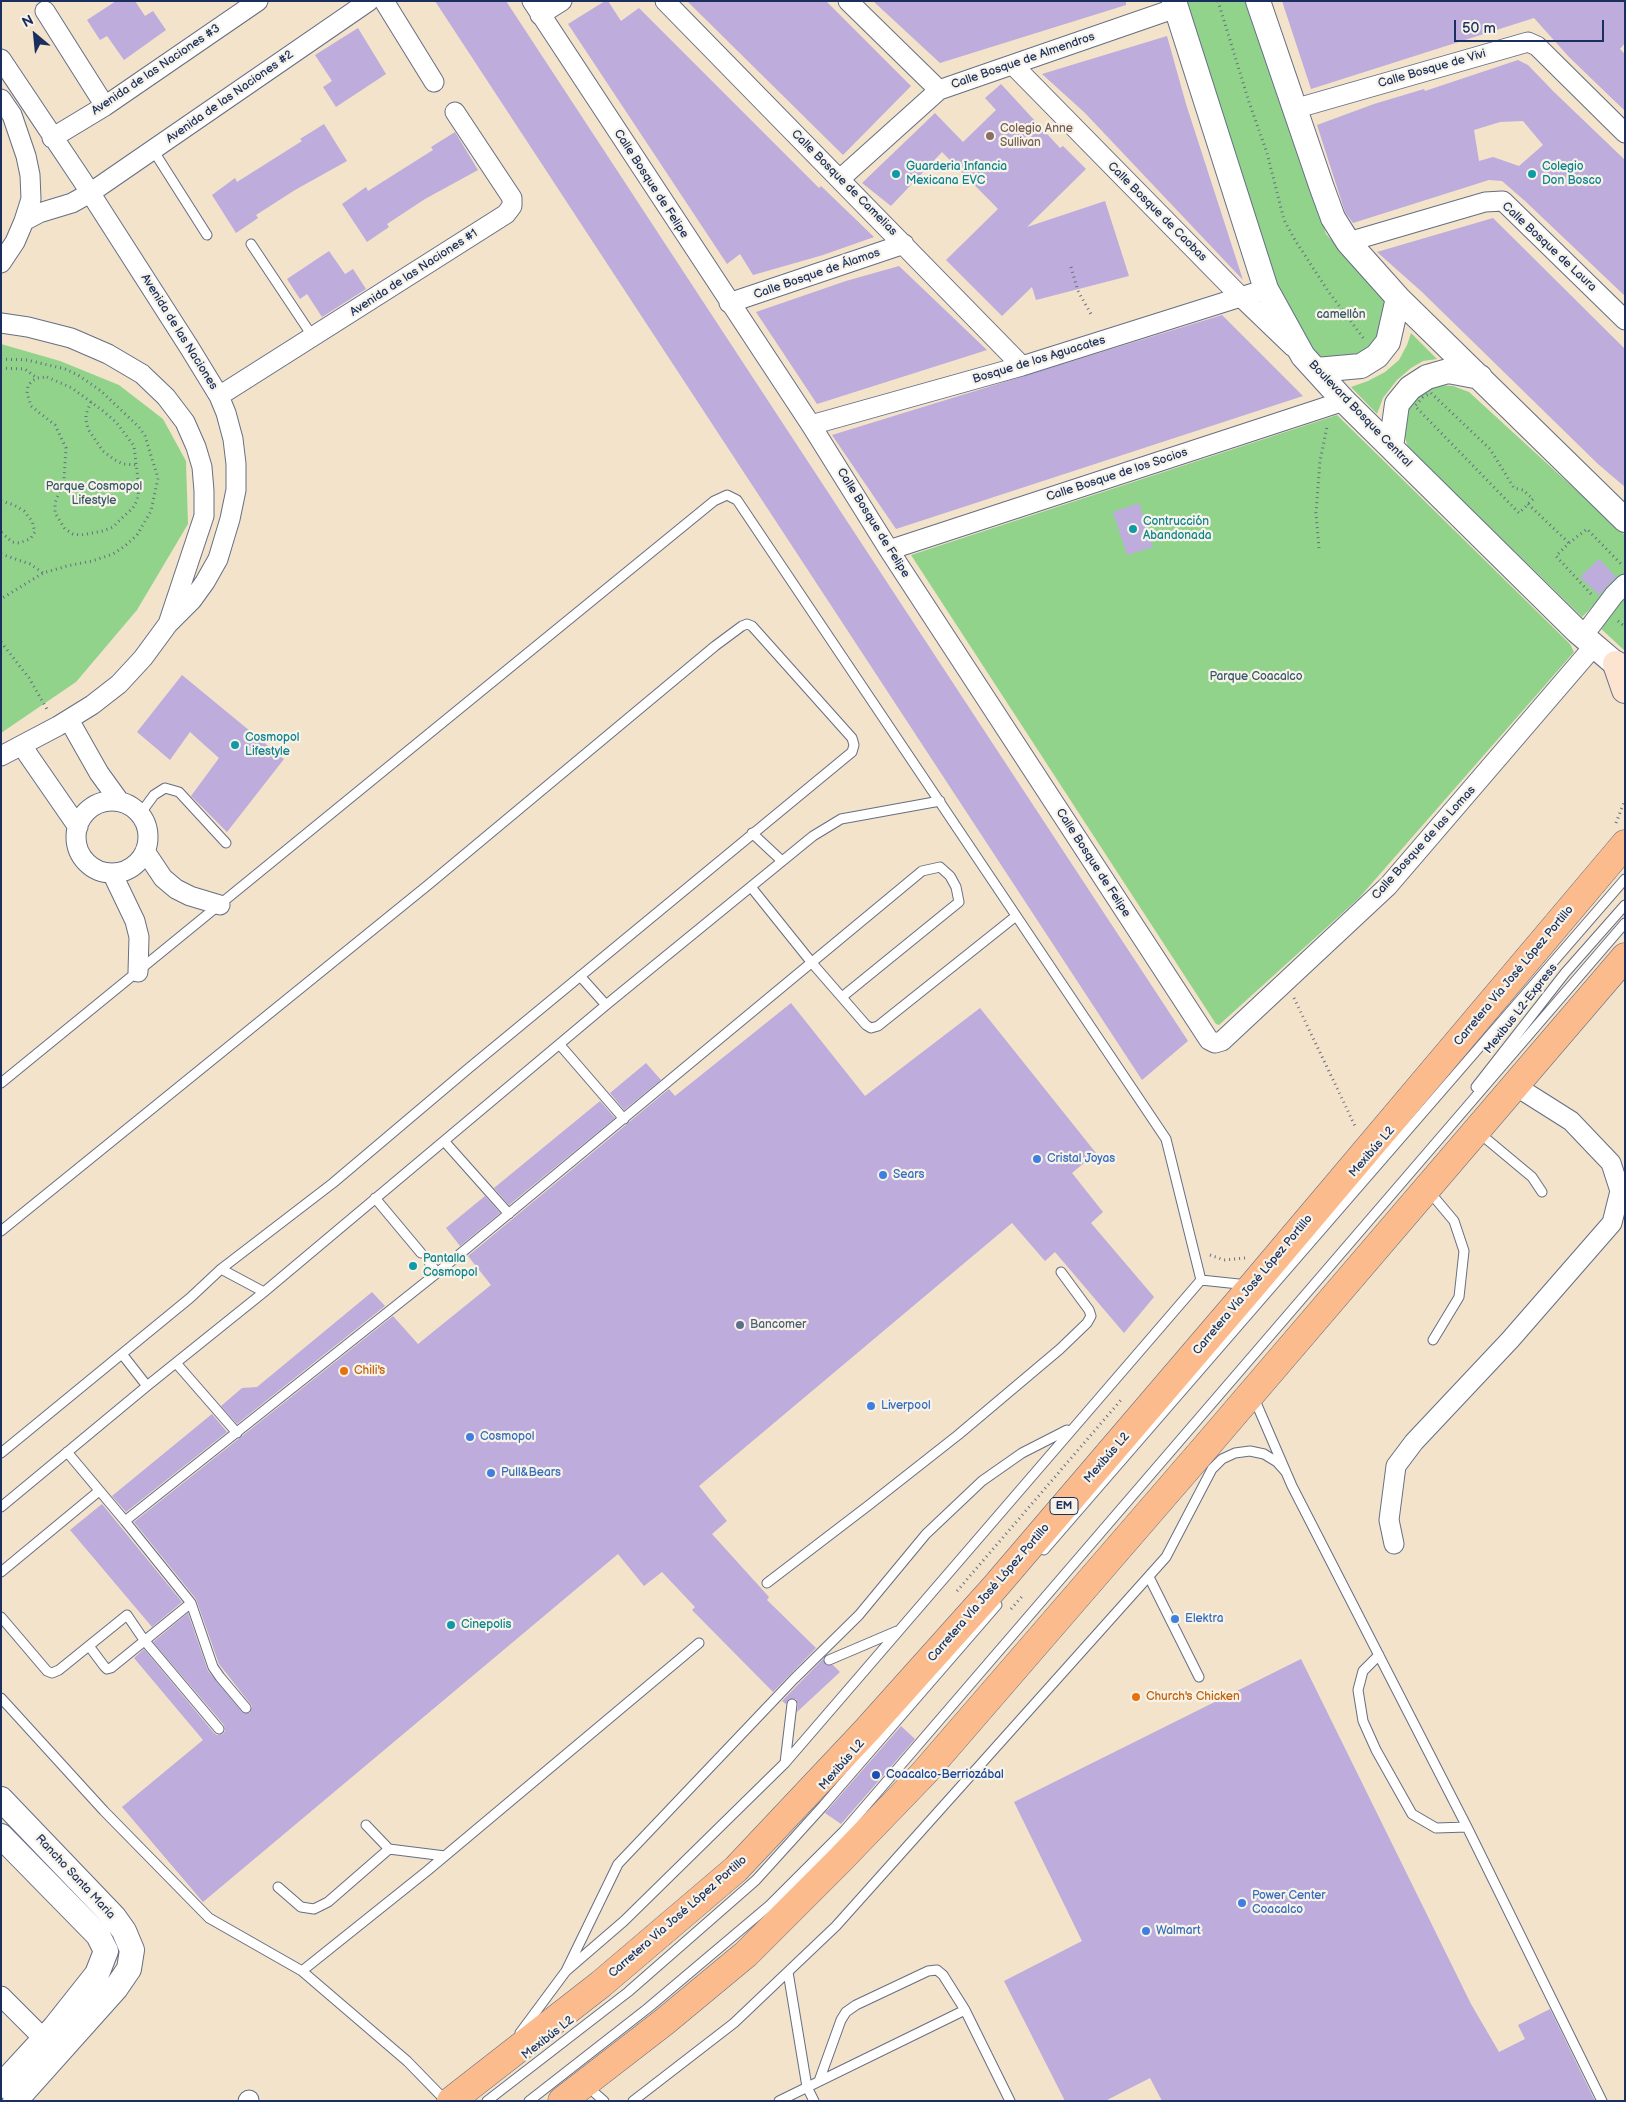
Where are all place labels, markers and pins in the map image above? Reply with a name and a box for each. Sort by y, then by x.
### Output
place label: Colegio Anne Sullivan [1000,122,1073,150]
marker: Colegio Anne Sullivan [984,130,996,142]
place label: Guarderia Infancia Mexicana EVC [906,160,1007,188]
place label: Colegio Don Bosco [1542,160,1602,188]
marker: Guarderia Infancia Mexicana EVC [890,168,902,180]
marker: Colegio Don Bosco [1526,168,1538,180]
place label: Contrucción Abandonada [1143,515,1212,543]
marker: Contrucción Abandonada [1127,523,1139,535]
place label: Cosmopol Lifestyle [245,731,299,759]
marker: Cosmopol Lifestyle [229,739,241,751]
place label: Cristal Joyas [1047,1152,1115,1166]
marker: Cristal Joyas [1031,1153,1043,1165]
place label: Sears [893,1168,924,1182]
marker: Sears [877,1169,889,1181]
place label: Pantalla Cosmopol [423,1252,477,1280]
marker: Pantalla Cosmopol [407,1260,419,1272]
place label: Bancomer [750,1318,806,1332]
marker: Bancomer [734,1319,746,1331]
place label: Chili's [354,1364,385,1378]
marker: Chili's [338,1365,350,1377]
place label: Liverpool [881,1399,931,1413]
marker: Liverpool [865,1400,877,1412]
place label: Cosmopol [480,1430,534,1444]
marker: Cosmopol [464,1431,476,1443]
place label: Pull&Bears [501,1466,561,1480]
marker: Pull&Bears [485,1467,497,1479]
place label: Elektra [1185,1612,1223,1626]
marker: Elektra [1169,1613,1181,1625]
place label: Cinepolis [461,1618,511,1632]
marker: Cinepolis [445,1619,457,1631]
place label: Church's Chicken [1146,1690,1240,1704]
marker: Church's Chicken [1130,1691,1142,1703]
place label: Coacalco-Berriozábal [886,1768,1004,1782]
marker: Coacalco-Berriozábal [870,1769,882,1781]
place label: Power Center Coacalco [1252,1889,1326,1917]
marker: Power Center Coacalco [1236,1897,1248,1909]
place label: Walmart [1156,1924,1201,1938]
marker: Walmart [1140,1925,1152,1937]

